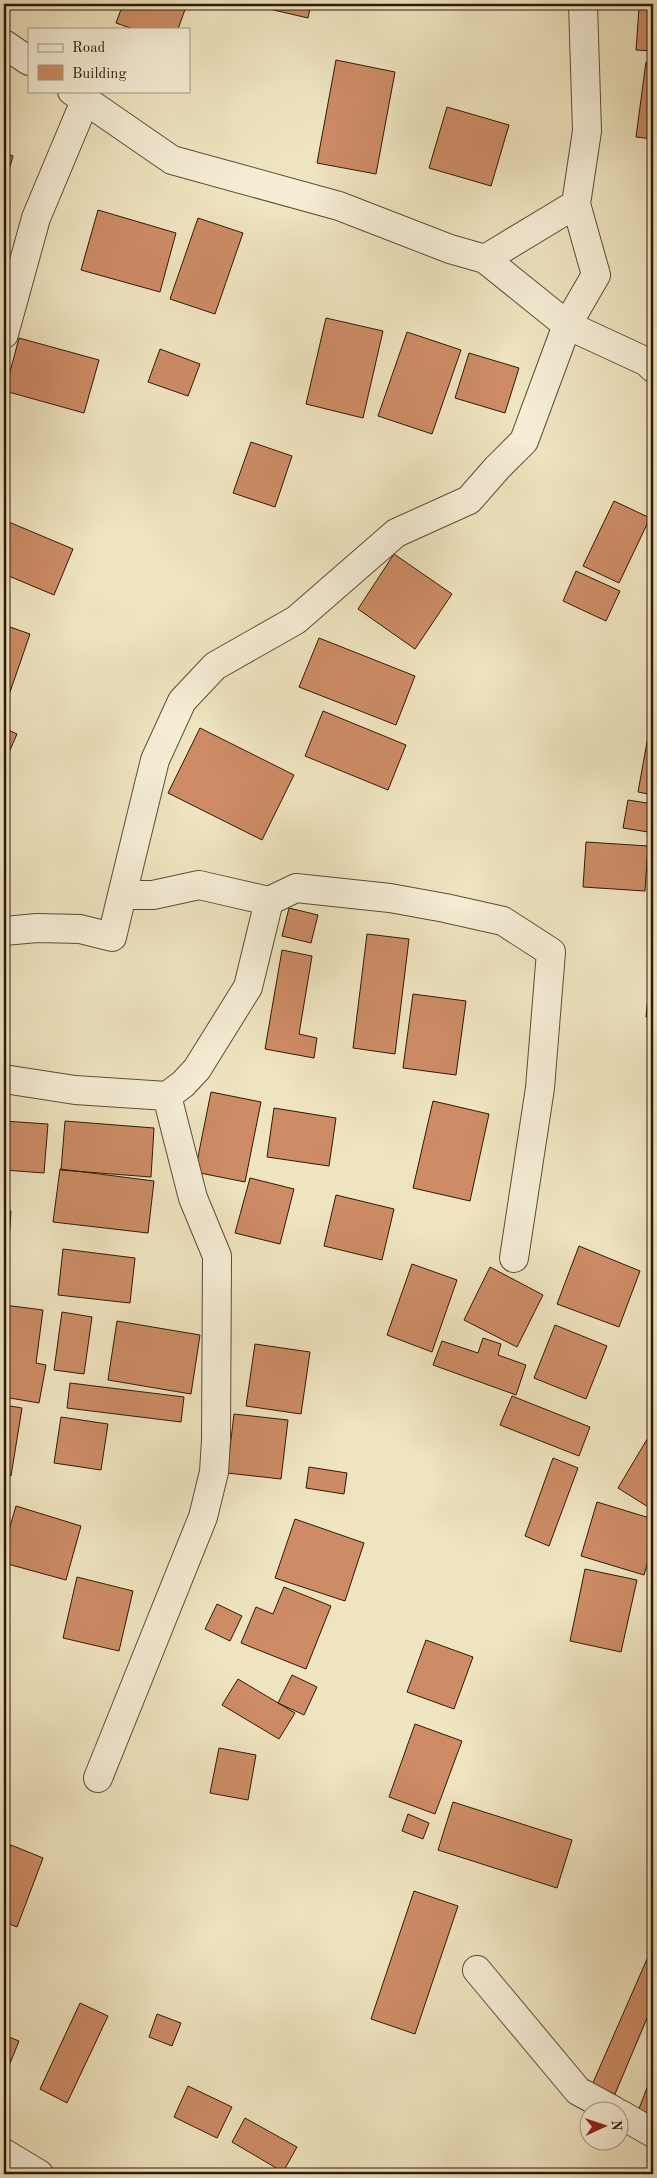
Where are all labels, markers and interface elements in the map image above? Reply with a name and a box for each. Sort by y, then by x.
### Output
legend [28,28,190,92]
text: Road [72,41,106,56]
text: Building [72,67,127,82]
north arrow [580,2100,630,2150]
text: N [609,2120,623,2131]

